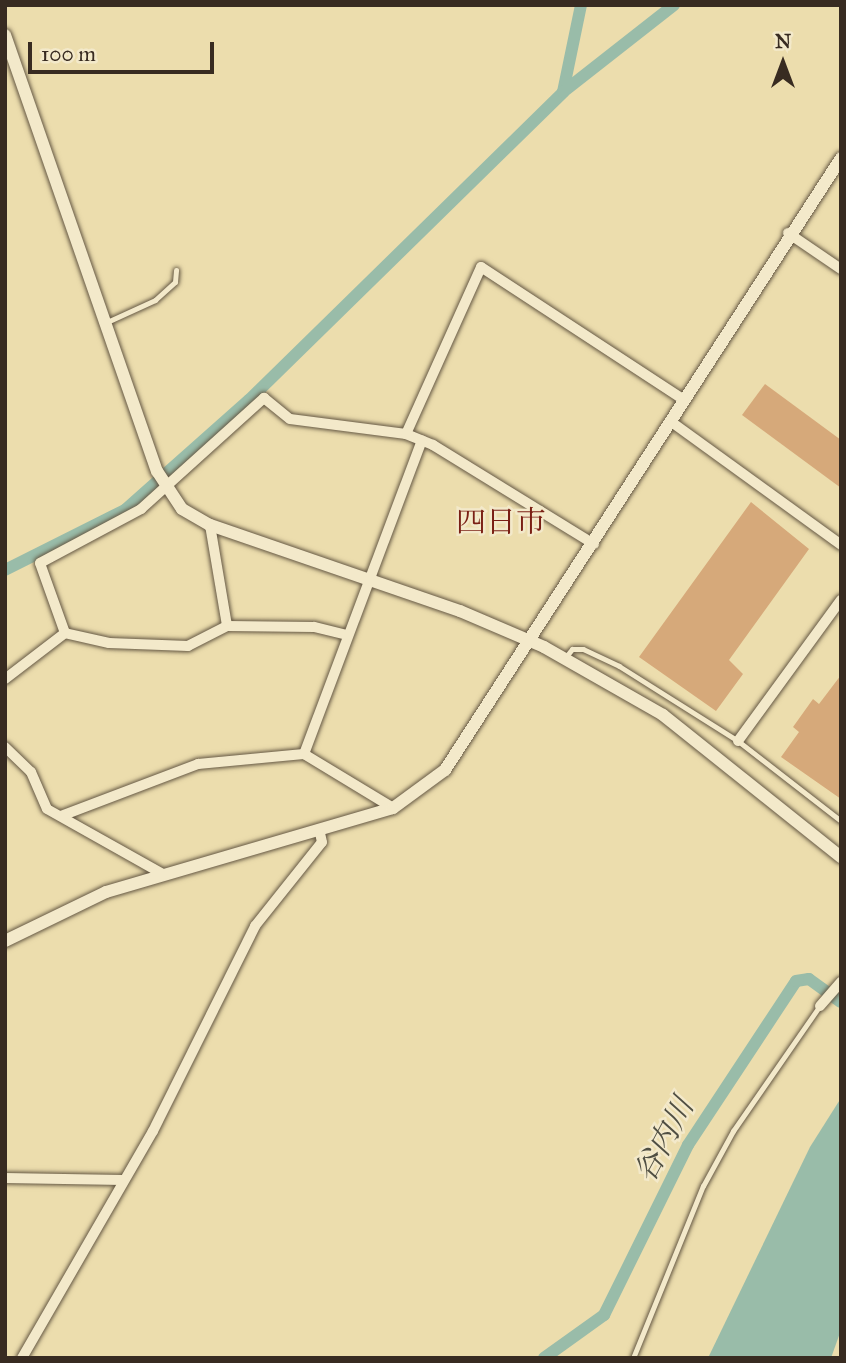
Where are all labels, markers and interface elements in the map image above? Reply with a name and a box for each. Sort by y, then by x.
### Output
scale bar [32,28,217,72]
north arrow [748,28,818,98]
text: N [775,30,791,53]
text: 100 m [41,41,96,67]
district label: 四日市 [456,504,546,540]
water label: 谷内川 [627,1092,701,1188]

